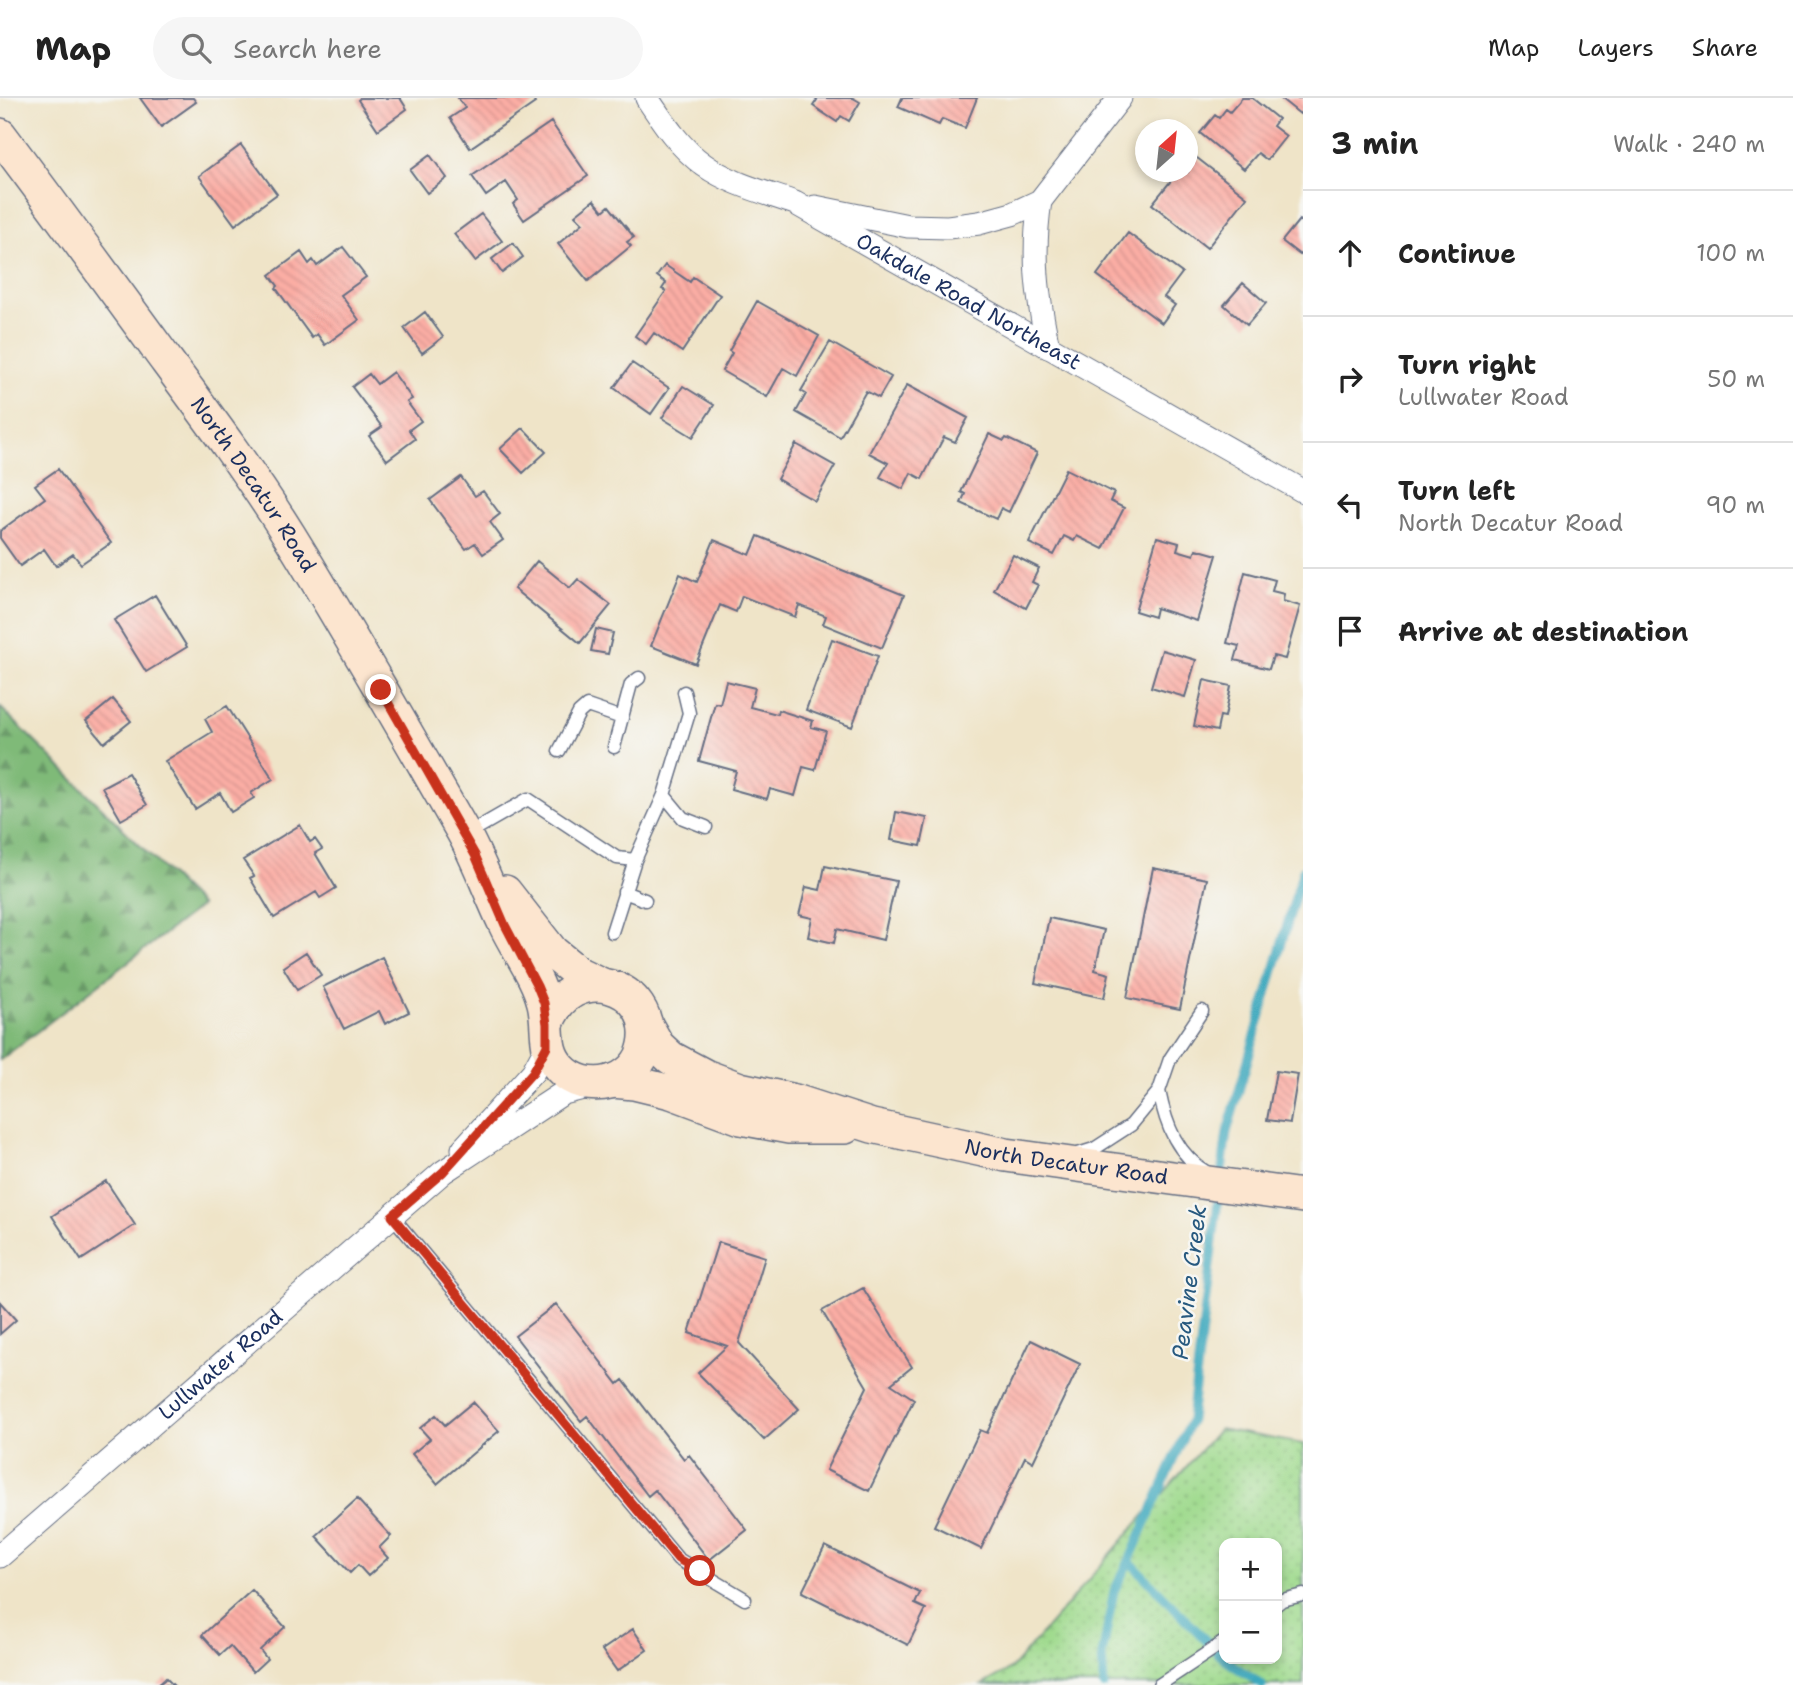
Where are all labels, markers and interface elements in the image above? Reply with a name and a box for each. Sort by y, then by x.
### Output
search box [153,17,643,80]
text: Map [35,26,111,71]
icon: search [177,29,215,67]
text: Search here [233,31,382,66]
text: Map [1488,32,1539,64]
text: Layers [1577,32,1654,64]
text: Share [1692,32,1758,64]
north arrow [1135,119,1198,182]
text: 3 min [1331,123,1418,164]
text: Walk · 240 m [1613,129,1765,159]
street label: Oakdale Road Northeast [851,227,1086,376]
icon: ahead [1331,234,1369,272]
text: Continue [1398,236,1516,271]
text: 100 m [1696,238,1765,268]
text: Turn right [1398,347,1536,382]
icon: right [1331,360,1369,398]
text: 50 m [1707,364,1765,394]
text: Lullwater Road [1398,382,1569,412]
street label: North Decatur Road [184,391,323,577]
text: Turn left [1398,473,1515,508]
icon: left [1331,486,1369,524]
text: 90 m [1705,490,1765,520]
text: North Decatur Road [1398,508,1623,538]
icon: arrive [1331,612,1369,650]
text: Arrive at destination [1398,614,1688,649]
route end [365,674,396,705]
street label: North Decatur Road [962,1132,1170,1191]
water label: Peavine Creek [1165,1203,1213,1361]
street label: Lullwater Road [153,1303,289,1426]
map controls [1219,1538,1282,1664]
button: + [1219,1538,1282,1601]
route start [684,1555,715,1586]
button: − [1219,1601,1282,1664]

